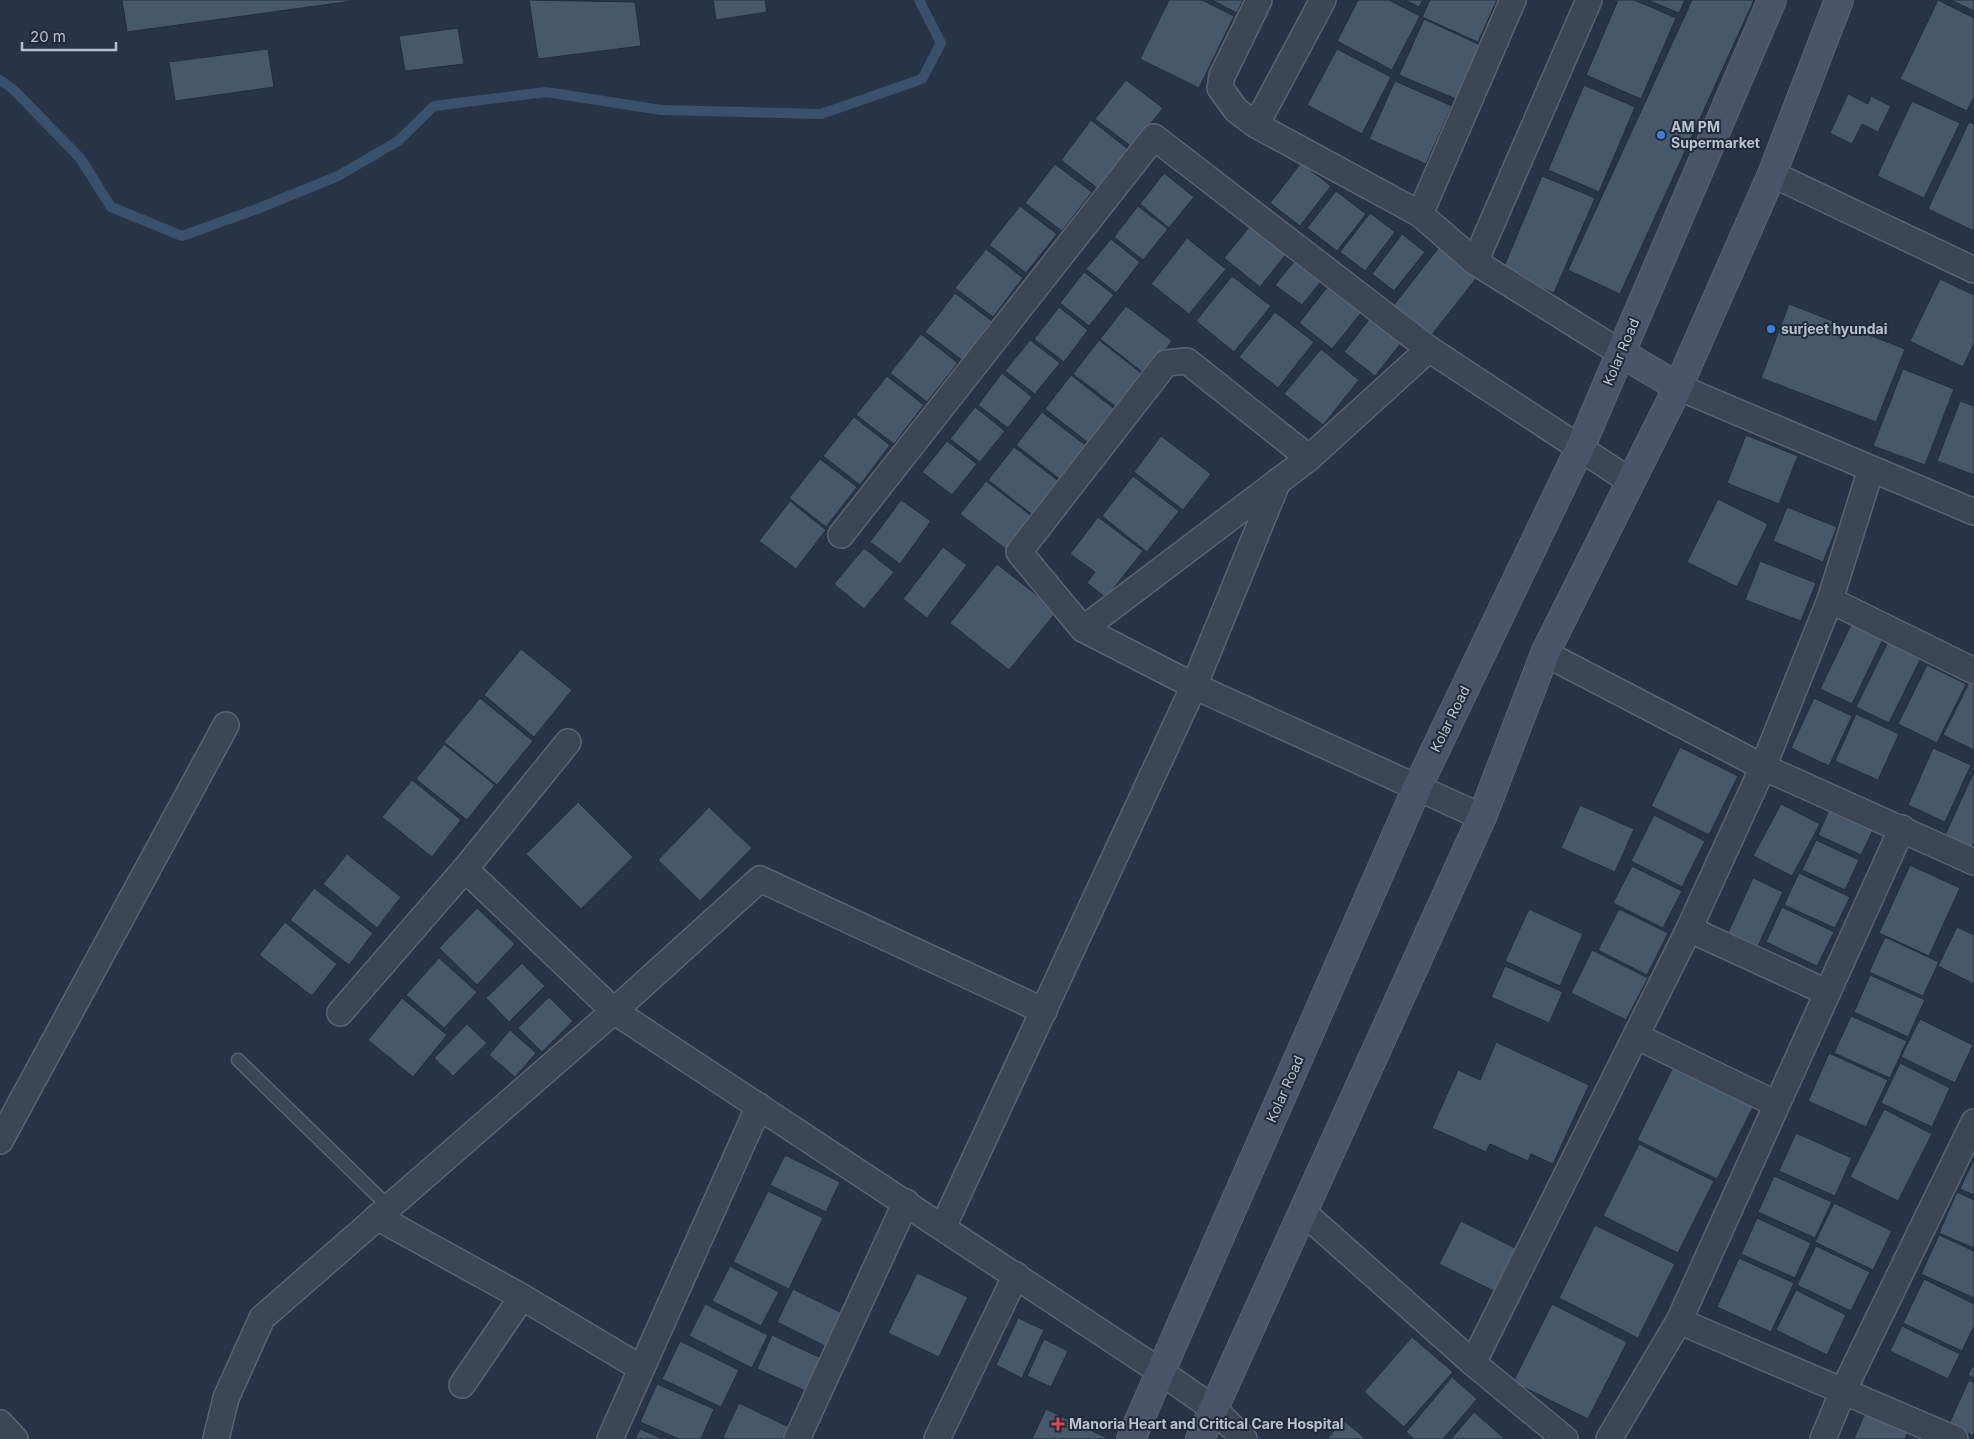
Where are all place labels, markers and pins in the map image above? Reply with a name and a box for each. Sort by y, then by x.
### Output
place label: AM PM Supermarket [1671,118,1760,151]
marker: AM PM Supermarket [1655,129,1667,141]
place label: surjeet hyundai [1781,320,1888,337]
marker: surjeet hyundai [1765,323,1777,335]
place label: Manoria Heart and Critical Care Hospital [1069,1415,1344,1432]
marker: Manoria Heart and Critical Care Hospital [1051,1417,1065,1431]

